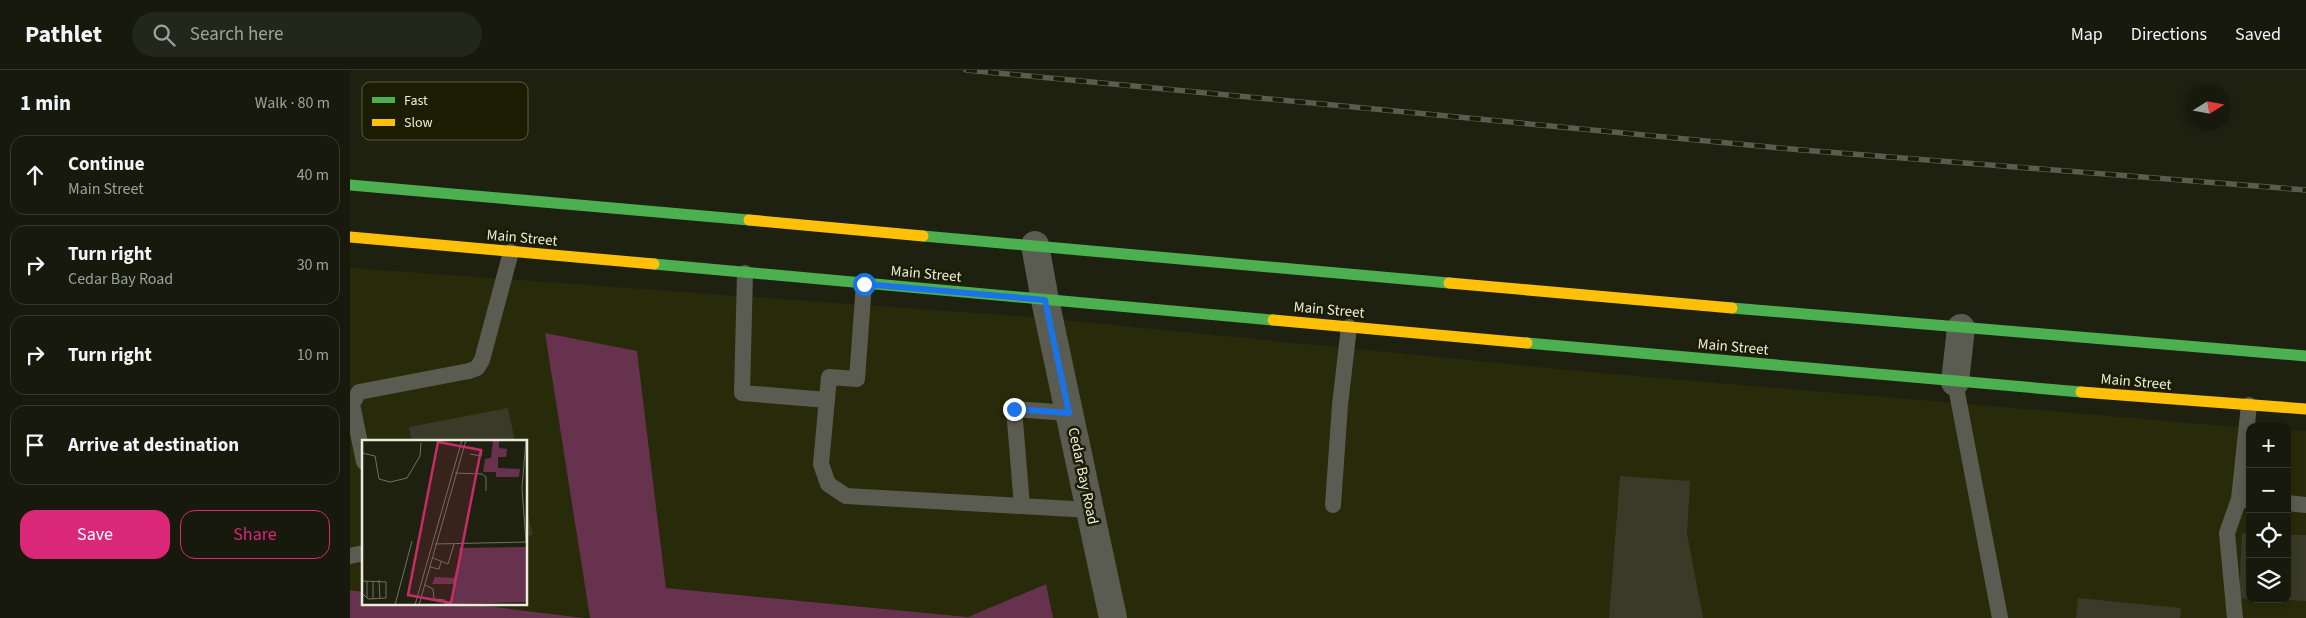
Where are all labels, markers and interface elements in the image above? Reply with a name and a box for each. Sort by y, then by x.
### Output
search box [132,12,482,57]
text: Pathlet [25,17,102,52]
icon: search [150,21,178,49]
text: Search here [190,21,284,48]
text: Map [2071,22,2103,47]
text: Directions [2131,22,2207,47]
text: Saved [2235,22,2281,47]
legend [362,82,528,140]
north arrow [2186,85,2231,130]
text: 1 min [20,88,71,118]
text: Fast [404,91,428,111]
text: Walk · 80 m [255,92,330,114]
text: Slow [404,113,433,133]
text: Continue [68,151,145,178]
icon: ahead [21,161,49,189]
text: 40 m [297,164,329,186]
text: Main Street [68,178,144,200]
street label: Main Street [486,224,558,252]
text: Turn right [68,241,152,268]
icon: right [21,251,49,279]
text: 30 m [297,254,329,276]
street label: Main Street [890,260,962,288]
text: Cedar Bay Road [68,268,173,290]
route start [853,273,876,296]
street label: Main Street [1293,296,1365,324]
street label: Main Street [1697,333,1769,361]
icon: right [21,341,49,369]
text: Turn right [68,342,152,369]
text: 10 m [297,344,329,366]
street label: Main Street [2100,368,2172,396]
route end [1003,398,1026,421]
map controls [2246,423,2291,603]
button: + [2246,423,2291,468]
street label: Cedar Bay Road [1062,426,1104,526]
icon: arrive [21,431,49,459]
text: Arrive at destination [68,432,239,459]
inset map [362,440,528,606]
button: − [2246,468,2291,513]
button: Save [20,510,170,559]
button: Share [180,510,330,559]
button: locate [2246,513,2291,558]
button: layers [2246,558,2291,603]

